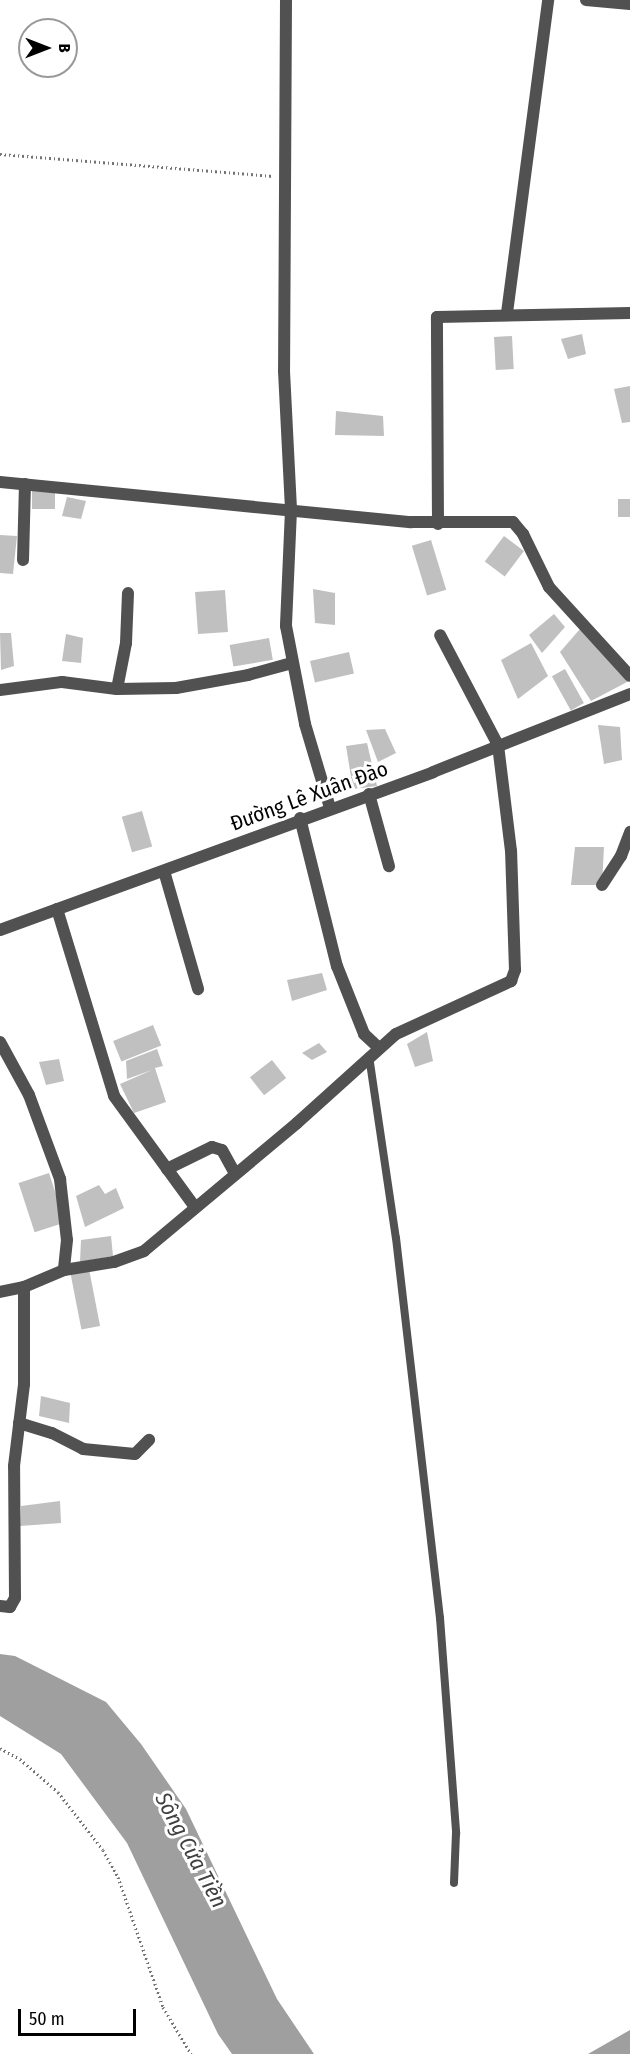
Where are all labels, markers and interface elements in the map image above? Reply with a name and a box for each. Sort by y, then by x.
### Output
north arrow [18,18,78,78]
text: B [55,44,74,52]
street label: Đường Lê Xuân Đào [227,756,391,836]
water label: Sông Cửa Tiền [150,1788,232,1912]
scale bar [21,1997,140,2035]
text: 50 m [29,2008,65,2030]

